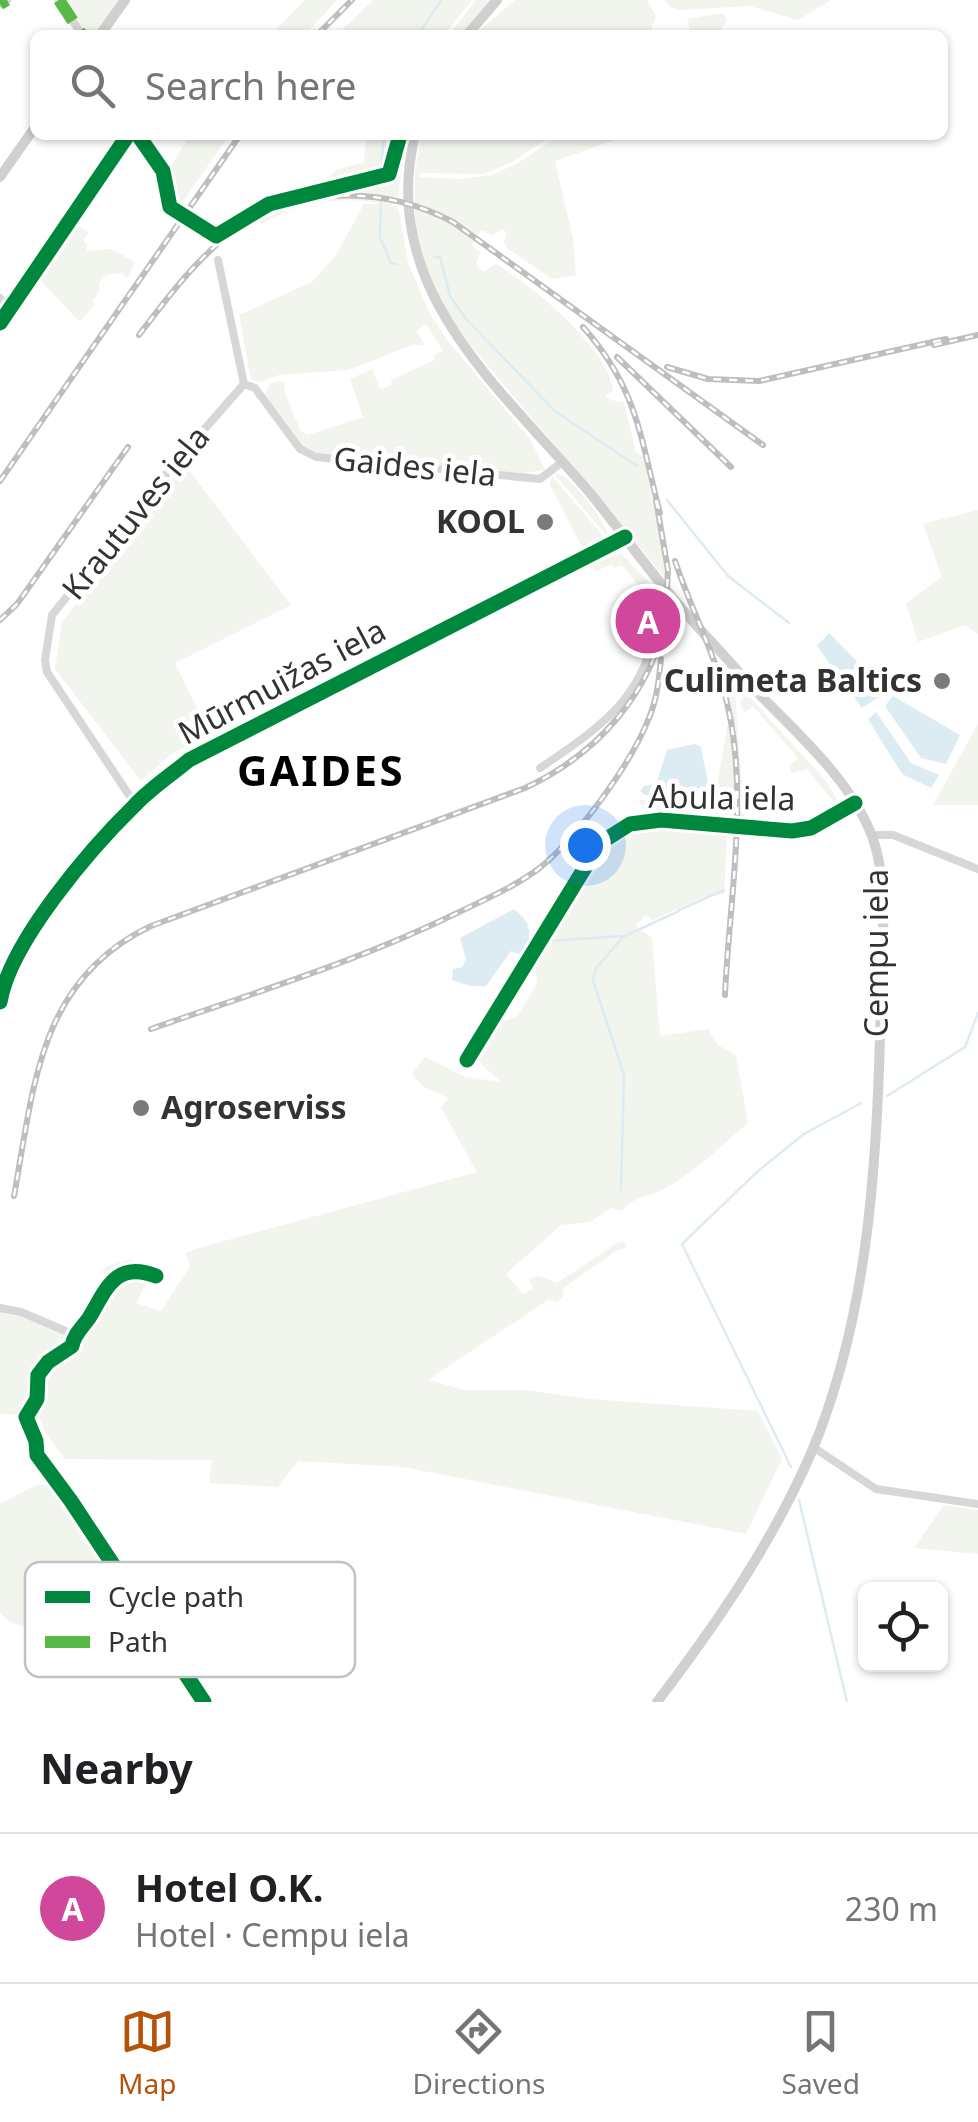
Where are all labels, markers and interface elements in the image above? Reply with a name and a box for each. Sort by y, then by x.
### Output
search box [30,30,948,140]
icon: search [65,58,120,113]
text: Search here [145,59,356,111]
street label: Krautuves iela [51,416,218,608]
street label: Gaides iela [332,436,499,495]
place label: KOOL [436,499,525,542]
marker: KOOL [534,511,556,533]
pin: A [616,584,680,658]
street label: Mūrmuižas iela [170,608,393,753]
place label: Culimeta Baltics [664,658,922,701]
marker: Culimeta Baltics [931,670,953,692]
district label: GAIDES [237,741,405,798]
street label: Abula iela [648,774,796,819]
your location [560,820,611,871]
street label: Cempu iela [854,869,897,1037]
place label: Agroserviss [161,1085,346,1128]
marker: Agroserviss [130,1097,152,1119]
legend [25,1562,355,1677]
text: Cycle path [108,1577,244,1615]
map controls [858,1582,948,1672]
button: locate [858,1582,948,1672]
text: Path [108,1622,168,1660]
text: Nearby [40,1739,193,1796]
text: Hotel O.K. [135,1861,323,1913]
text: A [61,1887,84,1930]
text: 230 m [845,1887,938,1930]
text: Hotel · Cempu iela [135,1913,410,1956]
tab: Map [118,2004,176,2102]
tab: Directions [413,2004,545,2102]
tab: Saved [782,2004,860,2102]

